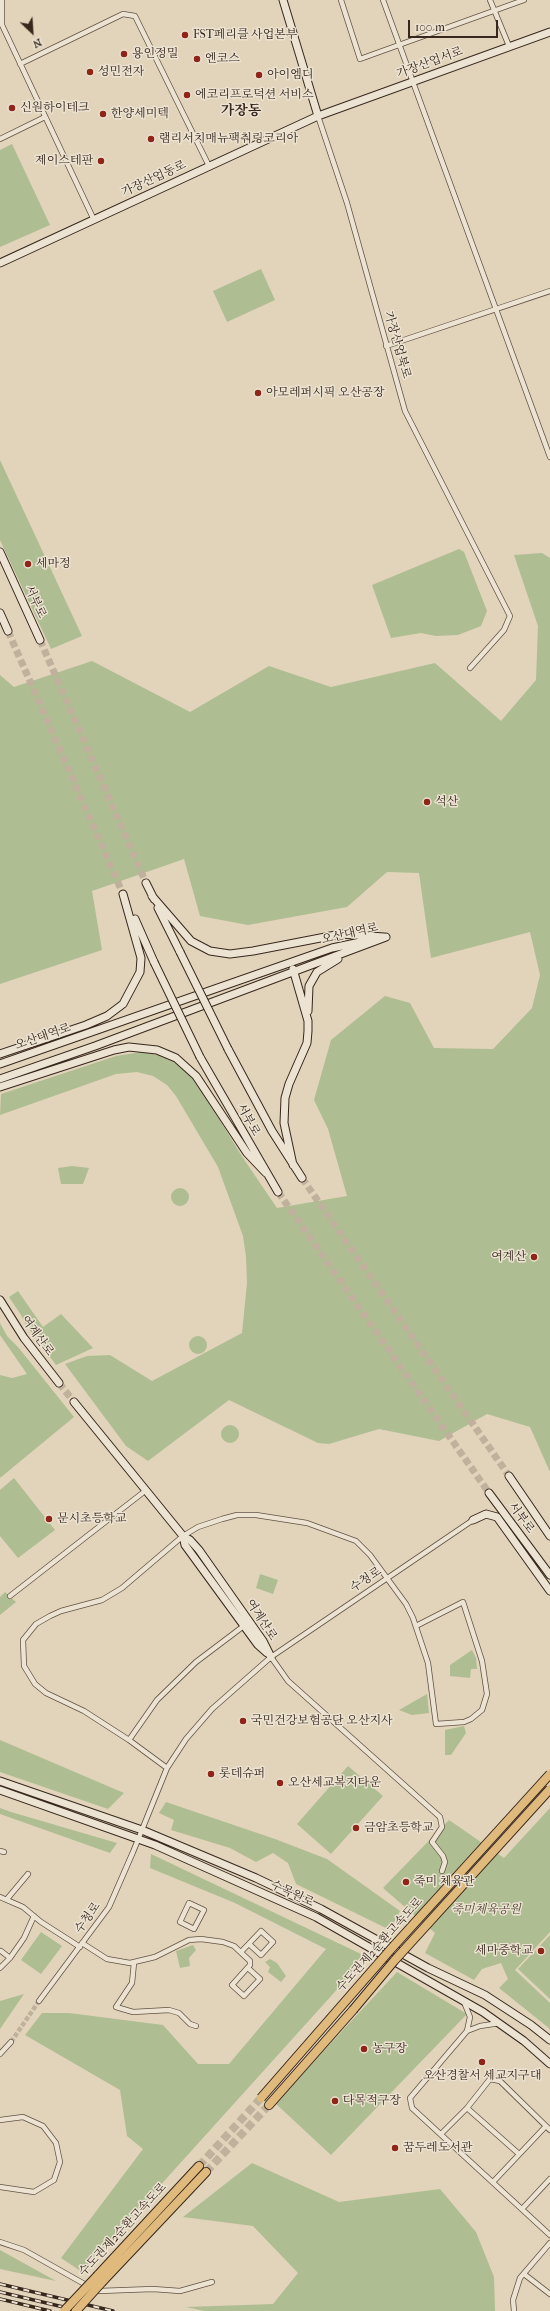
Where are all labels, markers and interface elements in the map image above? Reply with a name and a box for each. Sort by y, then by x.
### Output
north arrow [12,12,52,52]
scale bar [410,12,500,38]
text: 100 m [415,20,445,34]
place label: FST페리클 사업본부 [193,28,297,42]
marker: FST페리클 사업본부 [180,30,190,40]
text: N [31,36,44,51]
street label: 가장산업서로 [395,44,465,82]
place label: 용인정밀 [132,47,178,61]
marker: 용인정밀 [119,49,129,59]
place label: 엔코스 [205,52,240,66]
marker: 엔코스 [192,54,202,64]
place label: 성민전자 [98,65,144,79]
marker: 성민전자 [85,67,95,77]
place label: 아이엠디 [267,68,313,82]
marker: 아이엠디 [254,70,264,80]
place label: 에코리프로덕션 서비스 [195,88,313,102]
marker: 에코리프로덕션 서비스 [182,90,192,100]
place label: 신원하이테크 [20,101,90,115]
marker: 신원하이테크 [7,103,17,113]
district label: 가장동 [221,104,261,120]
place label: 한양세미텍 [111,107,169,121]
marker: 한양세미텍 [98,109,108,119]
place label: 램리서치매뉴팩춰링코리아 [159,132,298,146]
marker: 램리서치매뉴팩춰링코리아 [146,134,156,144]
place label: 제이스테판 [35,154,93,168]
marker: 제이스테판 [96,156,106,166]
street label: 가장산업동로 [119,158,189,200]
street label: 가장산업북로 [380,310,414,380]
place label: 아모레퍼시픽 오산공장 [266,386,384,400]
marker: 아모레퍼시픽 오산공장 [253,388,263,398]
place label: 세마정 [36,557,71,571]
marker: 세마정 [23,559,33,569]
street label: 서부로 [21,583,49,621]
place label: 석산 [435,795,458,809]
marker: 석산 [422,797,432,807]
street label: 오산대역로 [320,920,380,948]
street label: 오산대역로 [13,1021,73,1053]
street label: 서부로 [233,1101,263,1139]
place label: 여계산 [491,1250,526,1264]
marker: 여계산 [529,1252,539,1262]
street label: 여계산로 [18,1313,56,1359]
street label: 서부로 [505,1500,537,1536]
place label: 문시초등학교 [57,1512,127,1526]
marker: 문시초등학교 [44,1514,54,1524]
street label: 수청로 [348,1564,384,1596]
street label: 여계산로 [242,1597,280,1643]
place label: 국민건강보험공단 오산지사 [251,1714,393,1728]
marker: 국민건강보험공단 오산지사 [238,1716,248,1726]
place label: 롯데슈퍼 [219,1767,265,1781]
marker: 롯데슈퍼 [206,1769,216,1779]
place label: 오산세교복지타운 [288,1776,381,1790]
marker: 오산세교복지타운 [275,1778,285,1788]
place label: 금암초등학교 [364,1821,434,1835]
marker: 금암초등학교 [351,1823,361,1833]
place label: 죽미 체육관 [414,1875,475,1889]
marker: 죽미 체육관 [401,1877,411,1887]
street label: 수목원로 [268,1878,316,1910]
street label: 수도권제2순환고속도로 [334,1895,426,1995]
street label: 수청로 [72,1900,104,1936]
park label: 죽미체육공원 [451,1903,521,1917]
place label: 세마중학교 [475,1944,533,1958]
marker: 세마중학교 [536,1946,546,1956]
place label: 농구장 [372,2042,407,2056]
marker: 농구장 [359,2044,369,2054]
marker: 오산경찰서 세교지구대 [477,2057,487,2067]
place label: 오산경찰서 세교지구대 [423,2069,541,2083]
place label: 다목적구장 [343,2094,401,2108]
marker: 다목적구장 [330,2096,340,2106]
place label: 꿈두레도서관 [403,2141,473,2155]
marker: 꿈두레도서관 [390,2143,400,2153]
street label: 수도권제2순환고속도로 [76,2180,170,2280]

